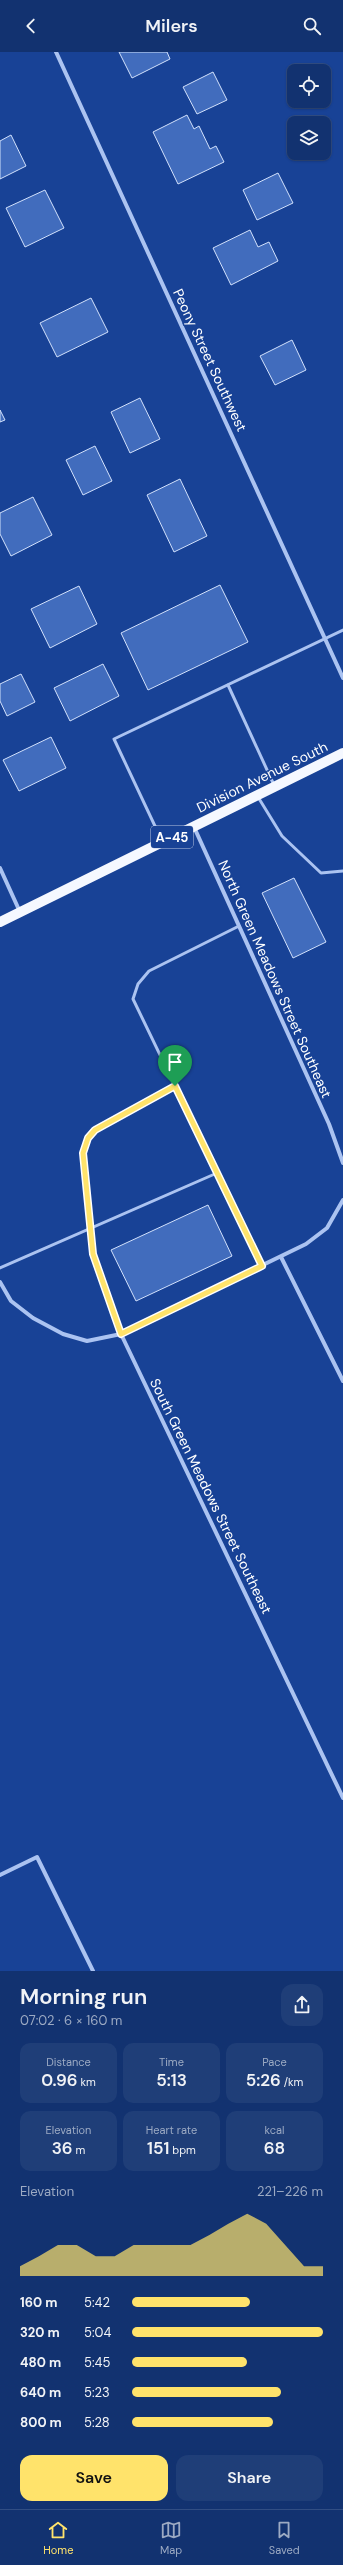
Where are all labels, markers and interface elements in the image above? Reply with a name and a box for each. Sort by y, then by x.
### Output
text: Milers [145,14,198,38]
icon: back [20,15,42,37]
icon: search [301,15,323,37]
map controls [287,64,331,160]
button: locate [287,64,331,108]
button: layers [287,116,331,160]
street label: Peony Street Southwest [169,286,251,434]
street label: Division Avenue South [194,737,330,817]
road number: A-45 [151,826,193,848]
street label: North Green Meadows Street Southeast [214,857,336,1101]
pin [158,1045,192,1086]
icon: arrive [164,1051,186,1073]
street label: South Green Meadows Street Southeast [146,1375,276,1617]
text: Morning run [20,1982,147,2011]
button: share [281,1984,323,2026]
text: 07:02 · 6 × 160 m [20,2012,122,2029]
text: Distance [46,2055,91,2069]
text: Time [159,2055,184,2069]
text: Pace [262,2055,287,2069]
text: 0.96 [41,2069,77,2091]
text: 5:13 [156,2069,187,2091]
text: 5:26 [246,2069,281,2091]
text: km [77,2075,96,2089]
text: /km [281,2075,303,2089]
text: Elevation [46,2123,91,2137]
text: Heart rate [146,2123,197,2137]
text: kcal [265,2123,284,2137]
text: 36 [52,2137,73,2159]
text: 151 [147,2137,169,2159]
text: 68 [264,2137,285,2159]
text: m [73,2143,85,2157]
text: bpm [169,2143,196,2157]
text: Elevation [20,2183,74,2200]
text: 221–226 m [257,2183,323,2200]
text: 160 m [20,2294,57,2311]
text: 5:42 [84,2294,110,2311]
text: 320 m [20,2324,60,2341]
text: 5:04 [84,2324,111,2341]
text: 480 m [20,2354,61,2371]
text: 5:45 [84,2354,110,2371]
text: 640 m [20,2384,61,2401]
text: 5:23 [84,2384,110,2401]
text: 800 m [20,2414,62,2431]
text: 5:28 [84,2414,110,2431]
button: Save [20,2455,168,2501]
button: Share [176,2455,323,2501]
tab: Home [43,2519,73,2557]
tab: Map [160,2519,182,2557]
tab: Saved [269,2519,300,2557]

